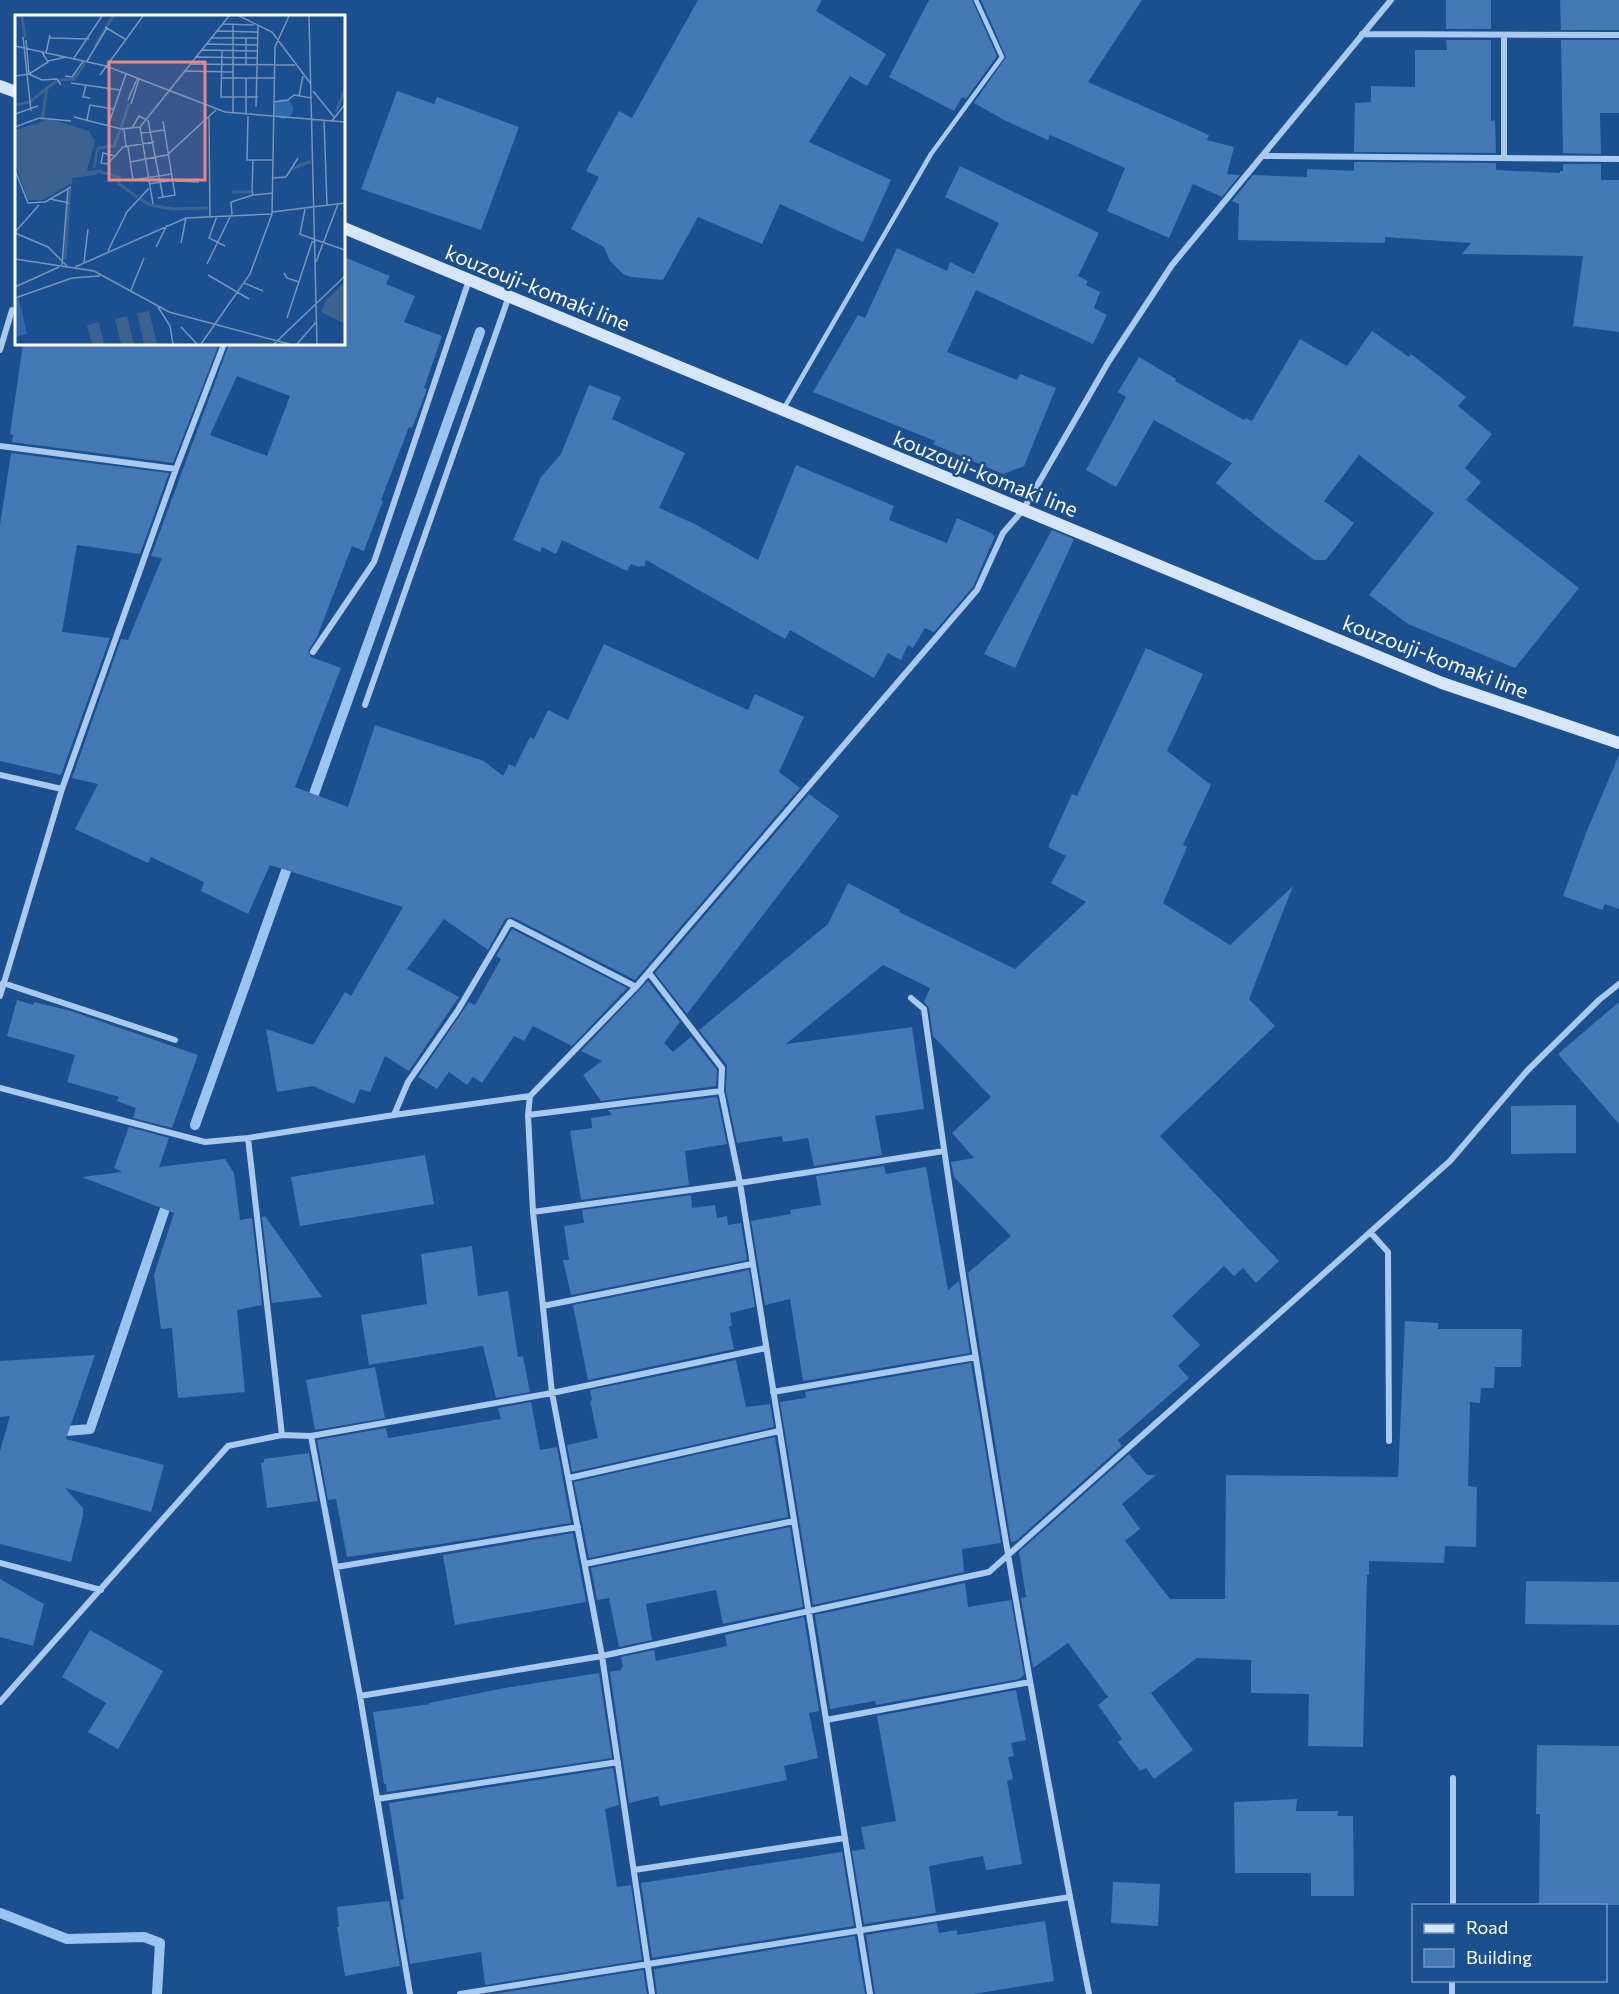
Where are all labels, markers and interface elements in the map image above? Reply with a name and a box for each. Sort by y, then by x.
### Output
inset map [15,15,345,345]
street label: kouzouji-komaki line [442,239,634,335]
street label: kouzouji-komaki line [890,425,1082,521]
street label: kouzouji-komaki line [1340,609,1532,703]
legend [1412,1904,1607,1982]
text: Road [1466,1916,1508,1938]
text: Building [1466,1946,1532,1968]

